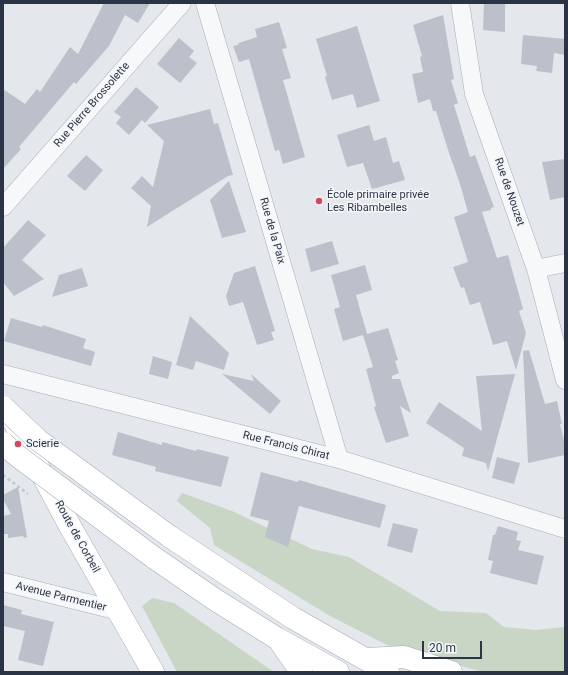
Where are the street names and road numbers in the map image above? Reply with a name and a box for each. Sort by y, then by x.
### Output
street label: Rue Pierre Brossolette [51,60,133,150]
street label: Rue de Nouzet [491,156,527,228]
street label: Rue de la Paix [256,196,288,266]
street label: Rue Francis Chirat [241,429,331,463]
street label: Route de Corbeil [52,499,102,575]
street label: Avenue Parmentier [14,579,108,615]

